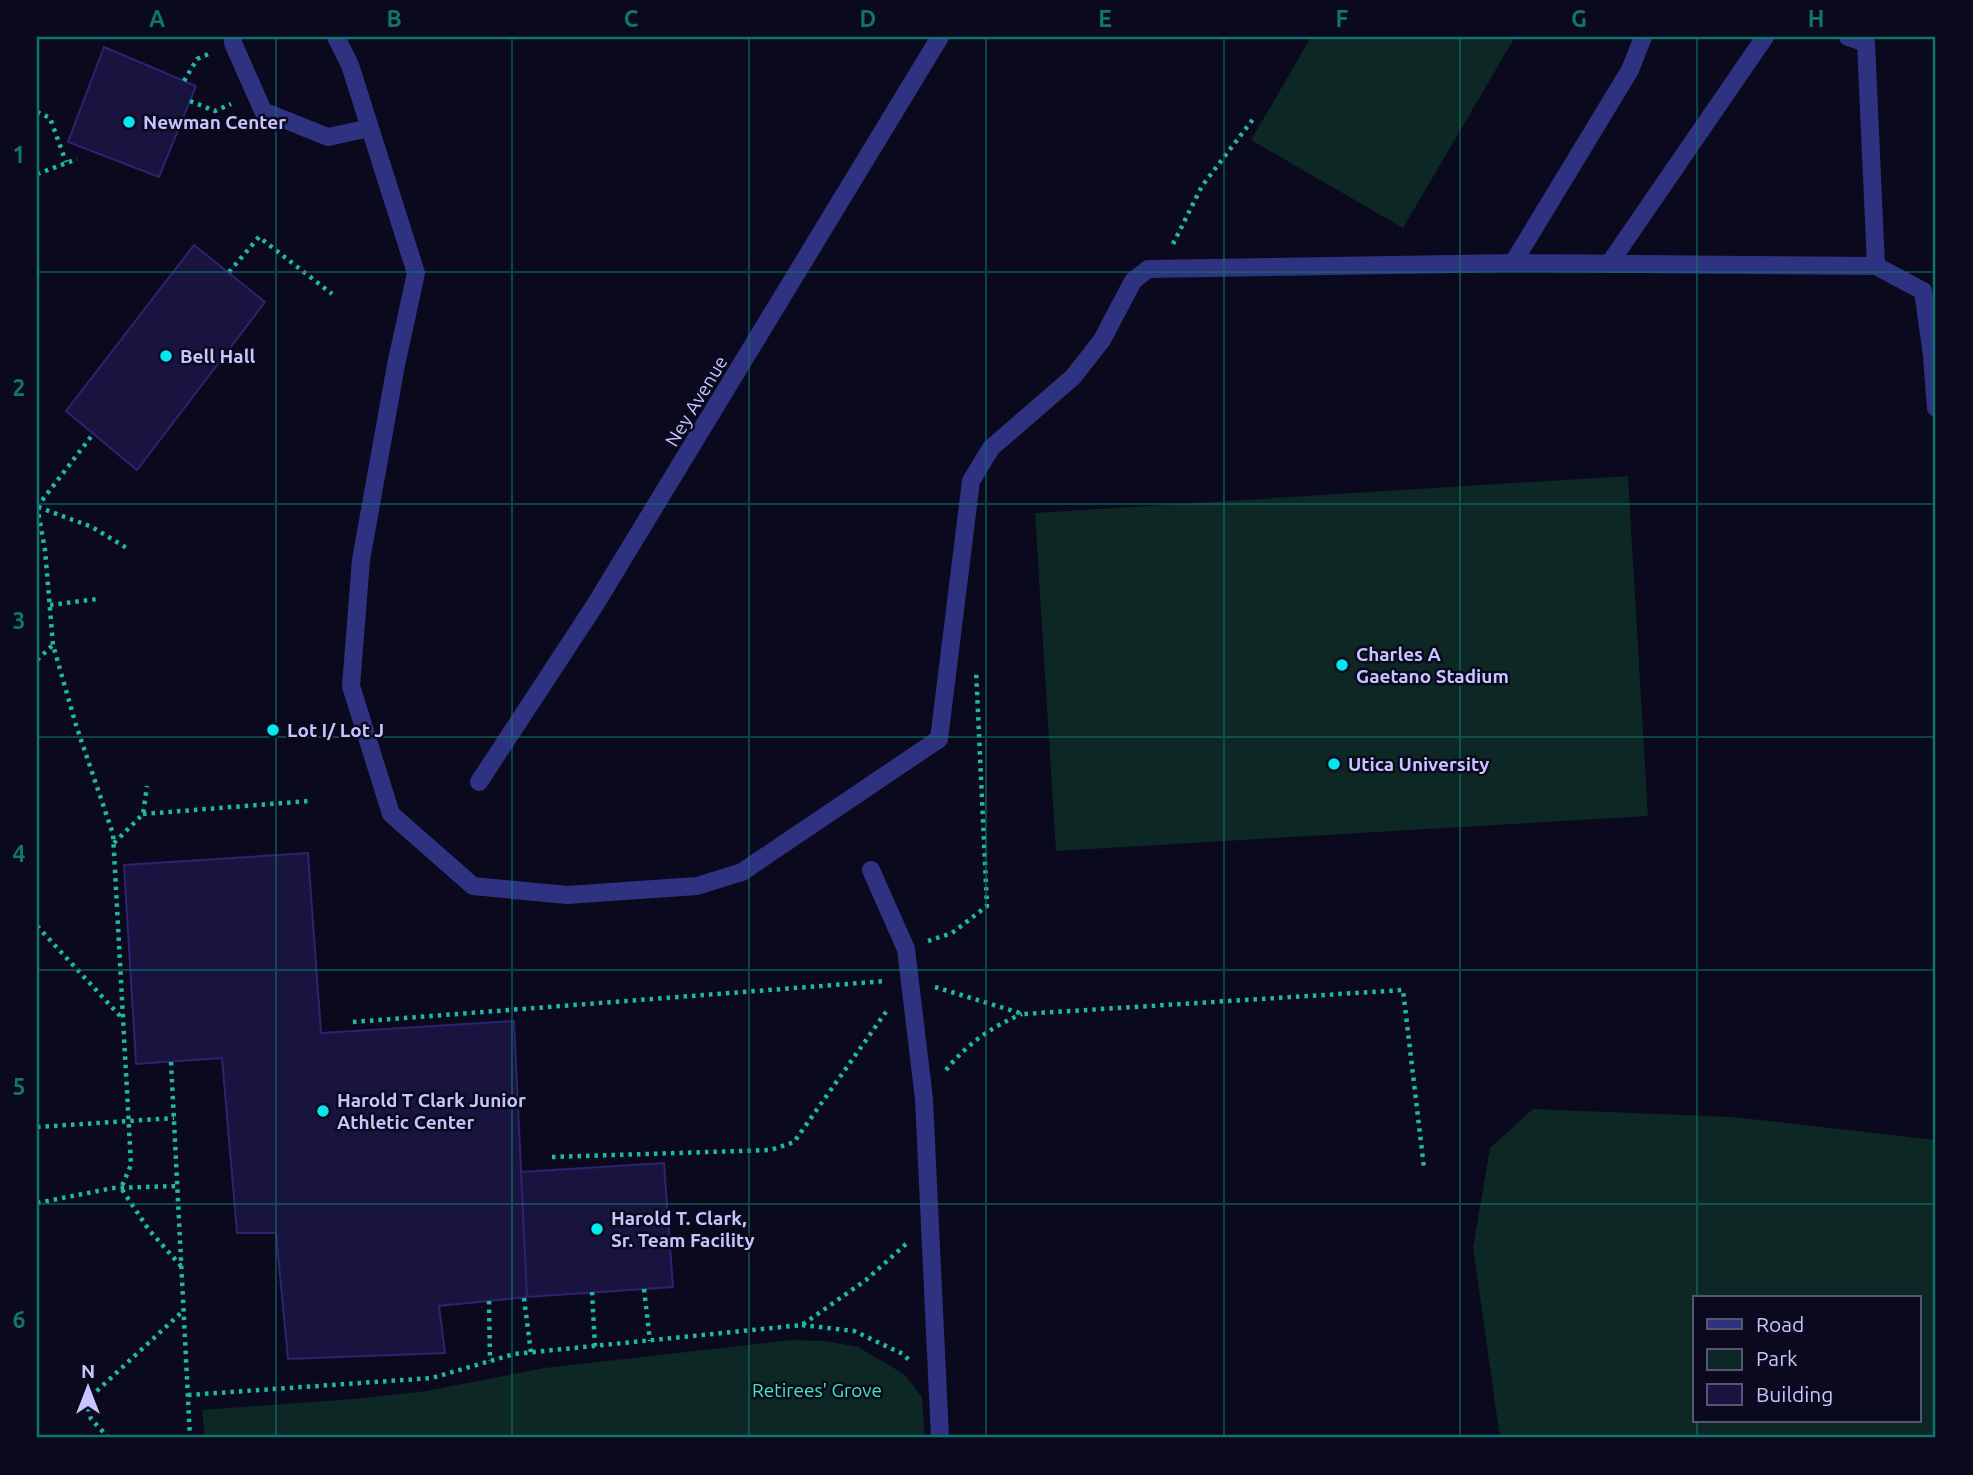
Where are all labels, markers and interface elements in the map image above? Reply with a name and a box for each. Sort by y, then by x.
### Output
text: A [149,6,165,31]
text: B [386,6,402,31]
text: C [624,6,639,31]
text: D [860,6,876,31]
text: E [1098,6,1112,31]
text: F [1336,6,1349,31]
text: G [1571,6,1587,31]
text: H [1808,6,1824,31]
place label: Newman Center [143,111,286,133]
marker: Newman Center [121,114,137,130]
text: 1 [13,142,25,167]
place label: Bell Hall [180,345,255,367]
marker: Bell Hall [158,348,174,364]
street label: Ney Avenue [660,352,732,450]
text: 2 [13,375,25,400]
text: 3 [13,608,25,633]
place label: Charles A Gaetano Stadium [1356,643,1509,687]
marker: Charles A Gaetano Stadium [1334,657,1350,673]
place label: Lot I/ Lot J [287,719,384,741]
marker: Lot I/ Lot J [265,722,281,738]
place label: Utica University [1348,753,1489,775]
marker: Utica University [1326,756,1342,772]
text: 4 [13,841,26,866]
text: 5 [13,1074,25,1099]
place label: Harold T Clark Junior Athletic Center [337,1089,526,1133]
marker: Harold T Clark Junior Athletic Center [315,1103,331,1119]
place label: Harold T. Clark, Sr. Team Facility [611,1207,755,1251]
marker: Harold T. Clark, Sr. Team Facility [589,1221,605,1237]
legend [1693,1296,1920,1422]
text: 6 [13,1307,26,1332]
text: Road [1756,1312,1804,1336]
text: Park [1756,1346,1798,1370]
north arrow [52,1352,122,1422]
text: N [81,1360,95,1382]
park label: Retirees' Grove [752,1379,882,1401]
text: Building [1756,1382,1833,1406]

